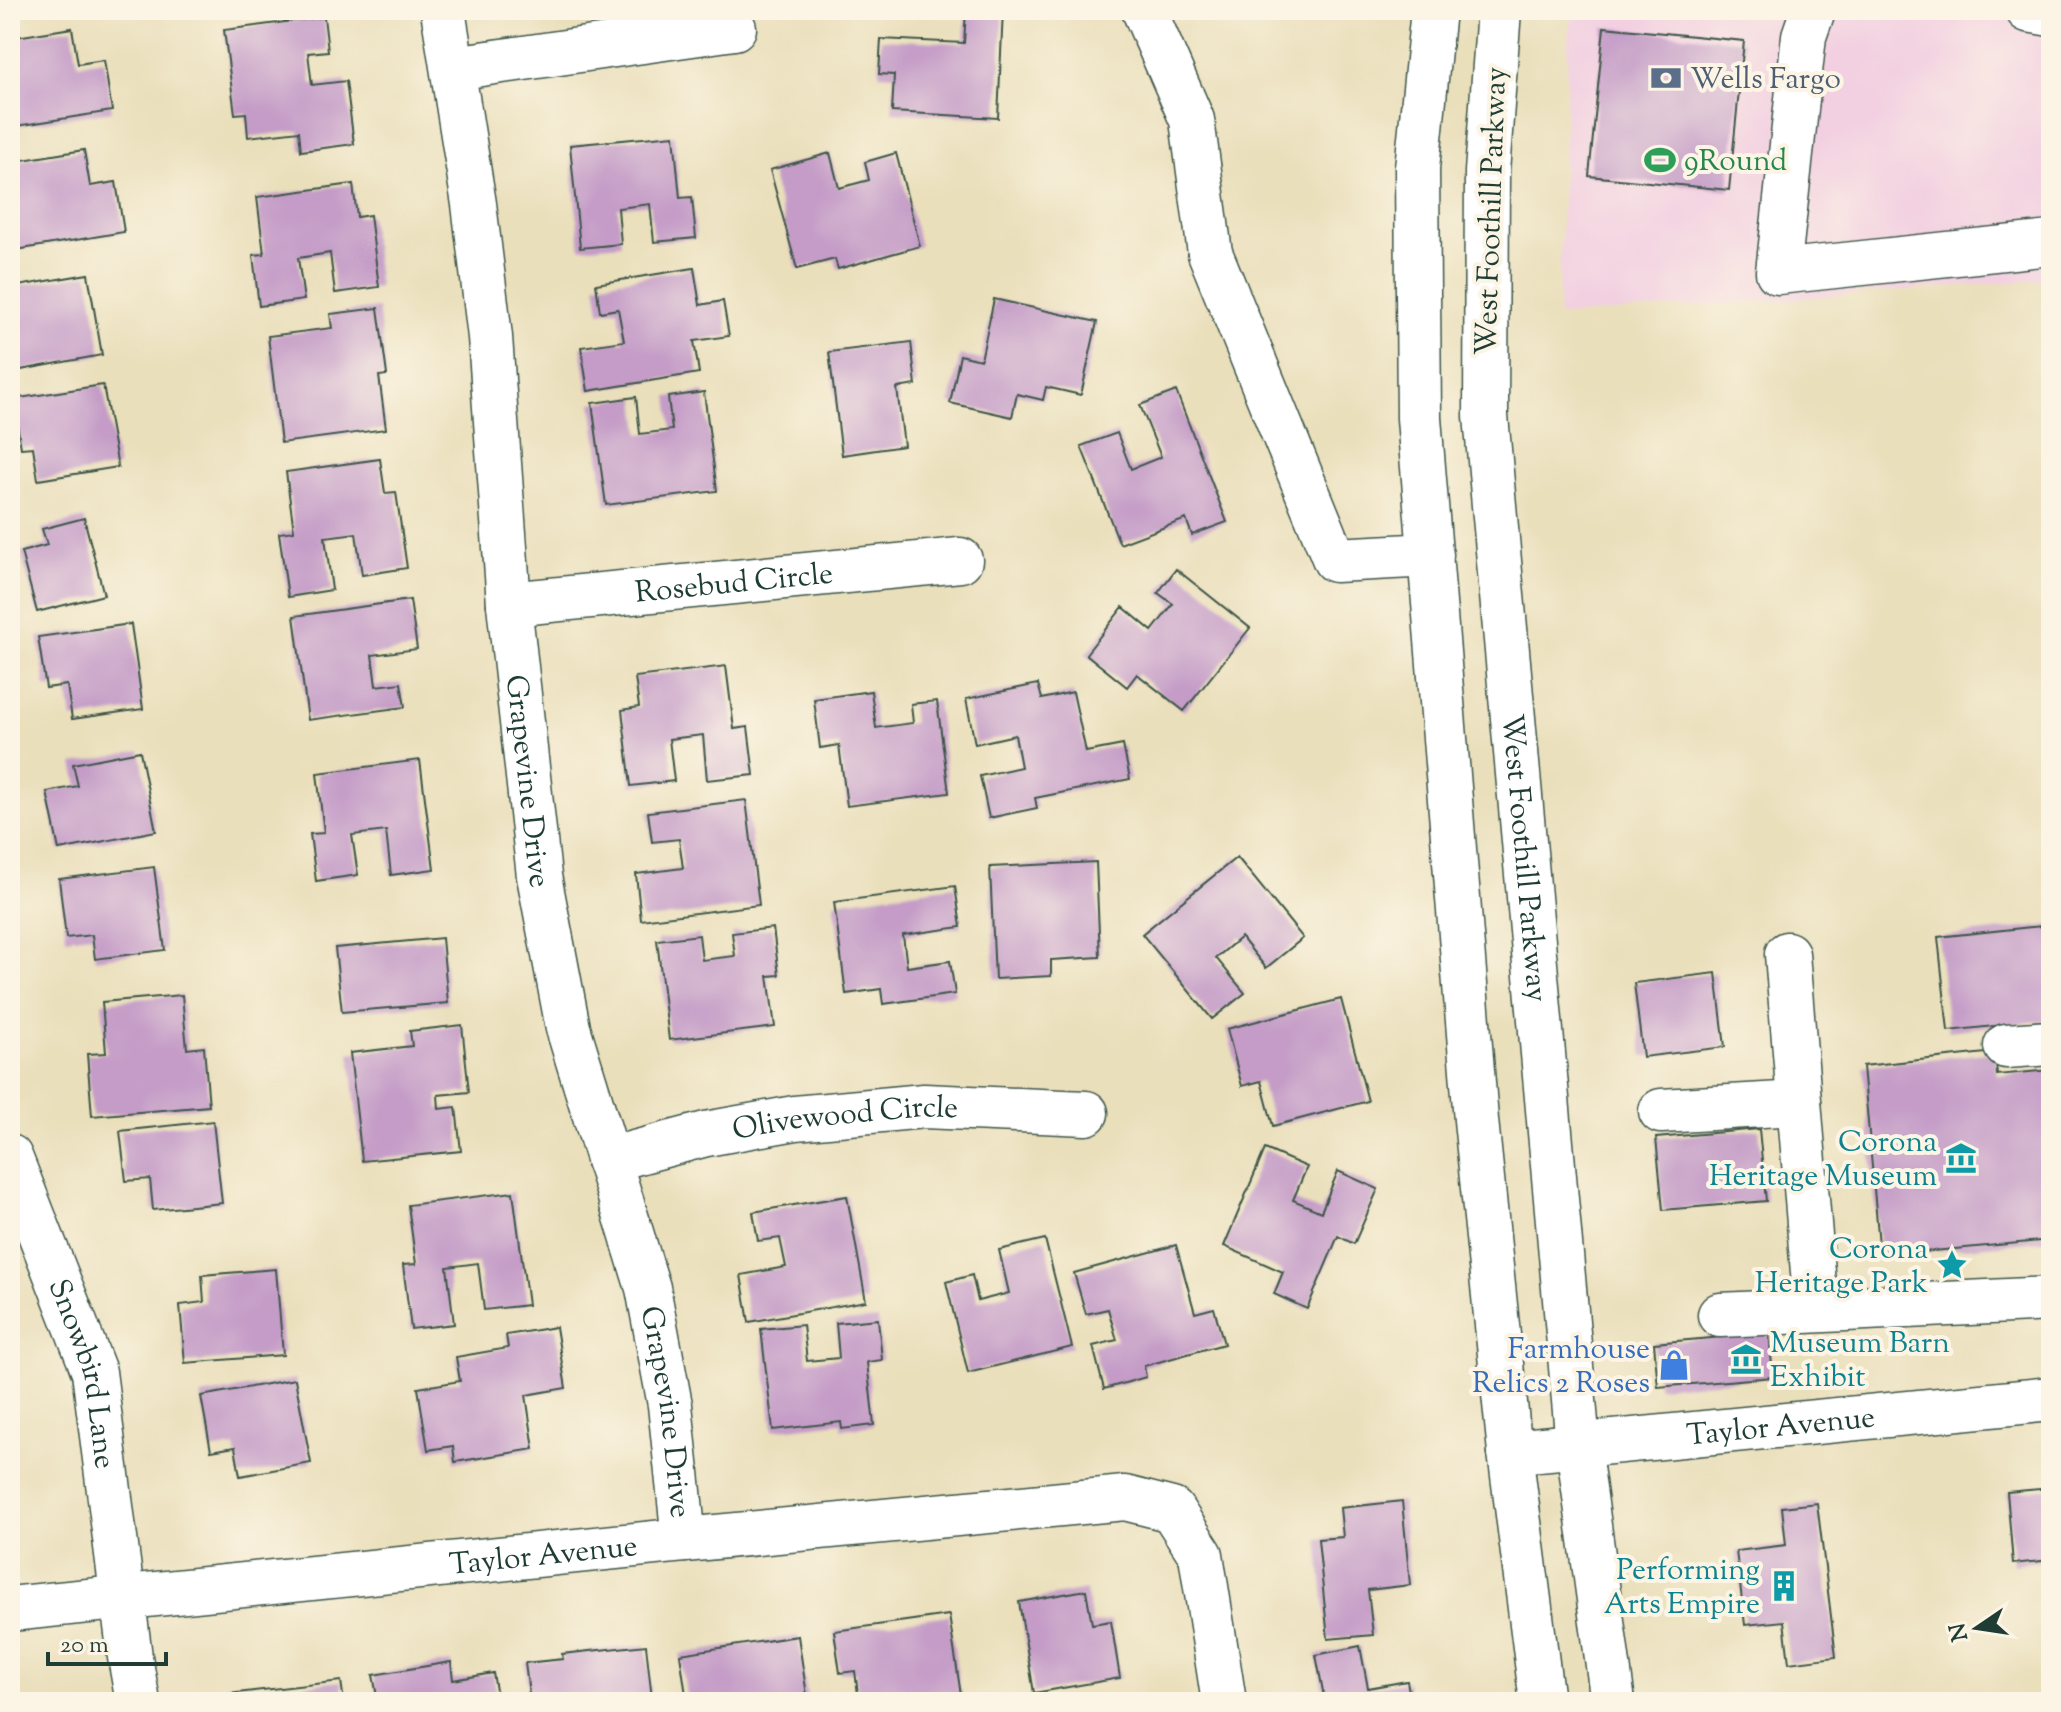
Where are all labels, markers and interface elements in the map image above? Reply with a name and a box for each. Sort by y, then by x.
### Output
place label: Wells Fargo [1690,59,1841,102]
bank icon: Wells Fargo [1649,61,1683,95]
street label: West Foothill Parkway [1466,66,1519,356]
place label: 9Round [1684,141,1787,184]
sports icon: 9Round [1643,143,1677,177]
street label: Rosebud Circle [633,554,835,616]
street label: Grapevine Drive [493,673,560,891]
street label: West Foothill Parkway [1489,712,1557,1004]
street label: Olivewood Circle [729,1087,959,1153]
place label: Corona Heritage Museum [1709,1122,1937,1199]
museum icon: Corona Heritage Museum [1944,1141,1978,1175]
place label: Corona Heritage Park [1755,1229,1928,1306]
place icon: Corona Heritage Park [1935,1248,1969,1282]
street label: Snowbird Lane [36,1273,125,1471]
street label: Grapevine Drive [628,1303,701,1520]
place label: Museum Barn Exhibit [1770,1323,1950,1400]
place label: Farmhouse Relics 2 Roses [1472,1329,1650,1406]
museum icon: Museum Barn Exhibit [1729,1342,1763,1376]
shop icon: Farmhouse Relics 2 Roses [1657,1348,1691,1382]
street label: Taylor Avenue [1685,1397,1877,1459]
street label: Taylor Avenue [447,1526,640,1588]
place label: Performing Arts Empire [1604,1550,1760,1627]
building icon: Performing Arts Empire [1767,1569,1801,1603]
north arrow [1937,1588,2017,1668]
scale bar [48,1616,166,1666]
text: N [1943,1619,1978,1644]
text: 20 m [60,1629,109,1663]

